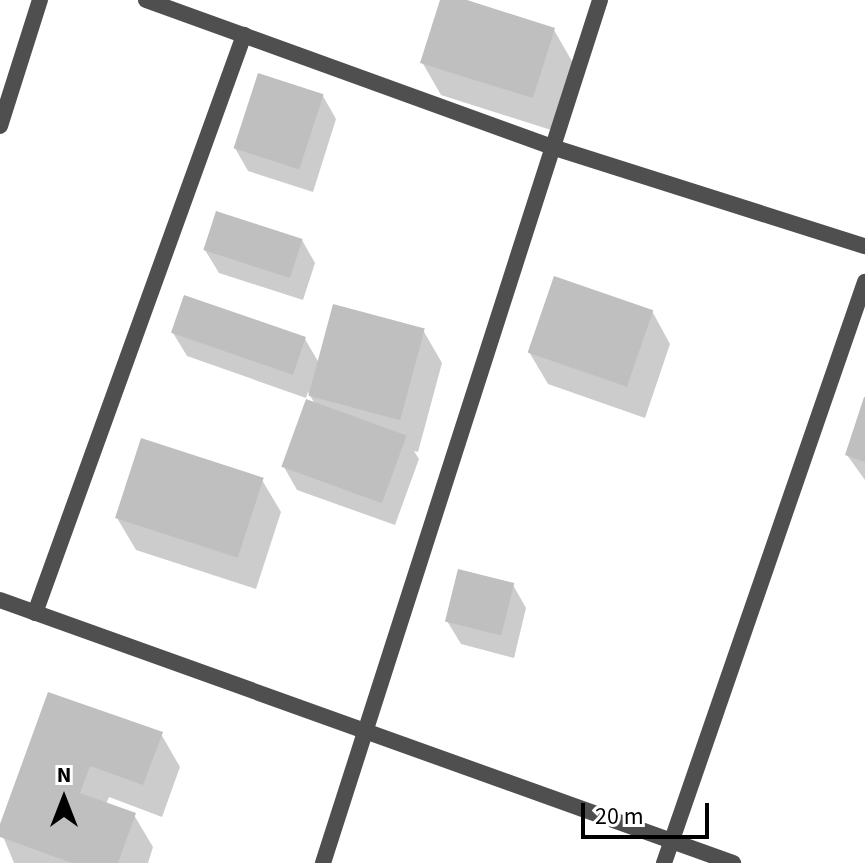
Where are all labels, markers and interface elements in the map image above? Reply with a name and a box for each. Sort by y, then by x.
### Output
north arrow [24,759,104,839]
text: N [57,759,71,791]
scale bar [585,787,713,837]
text: 20 m [595,799,644,834]

